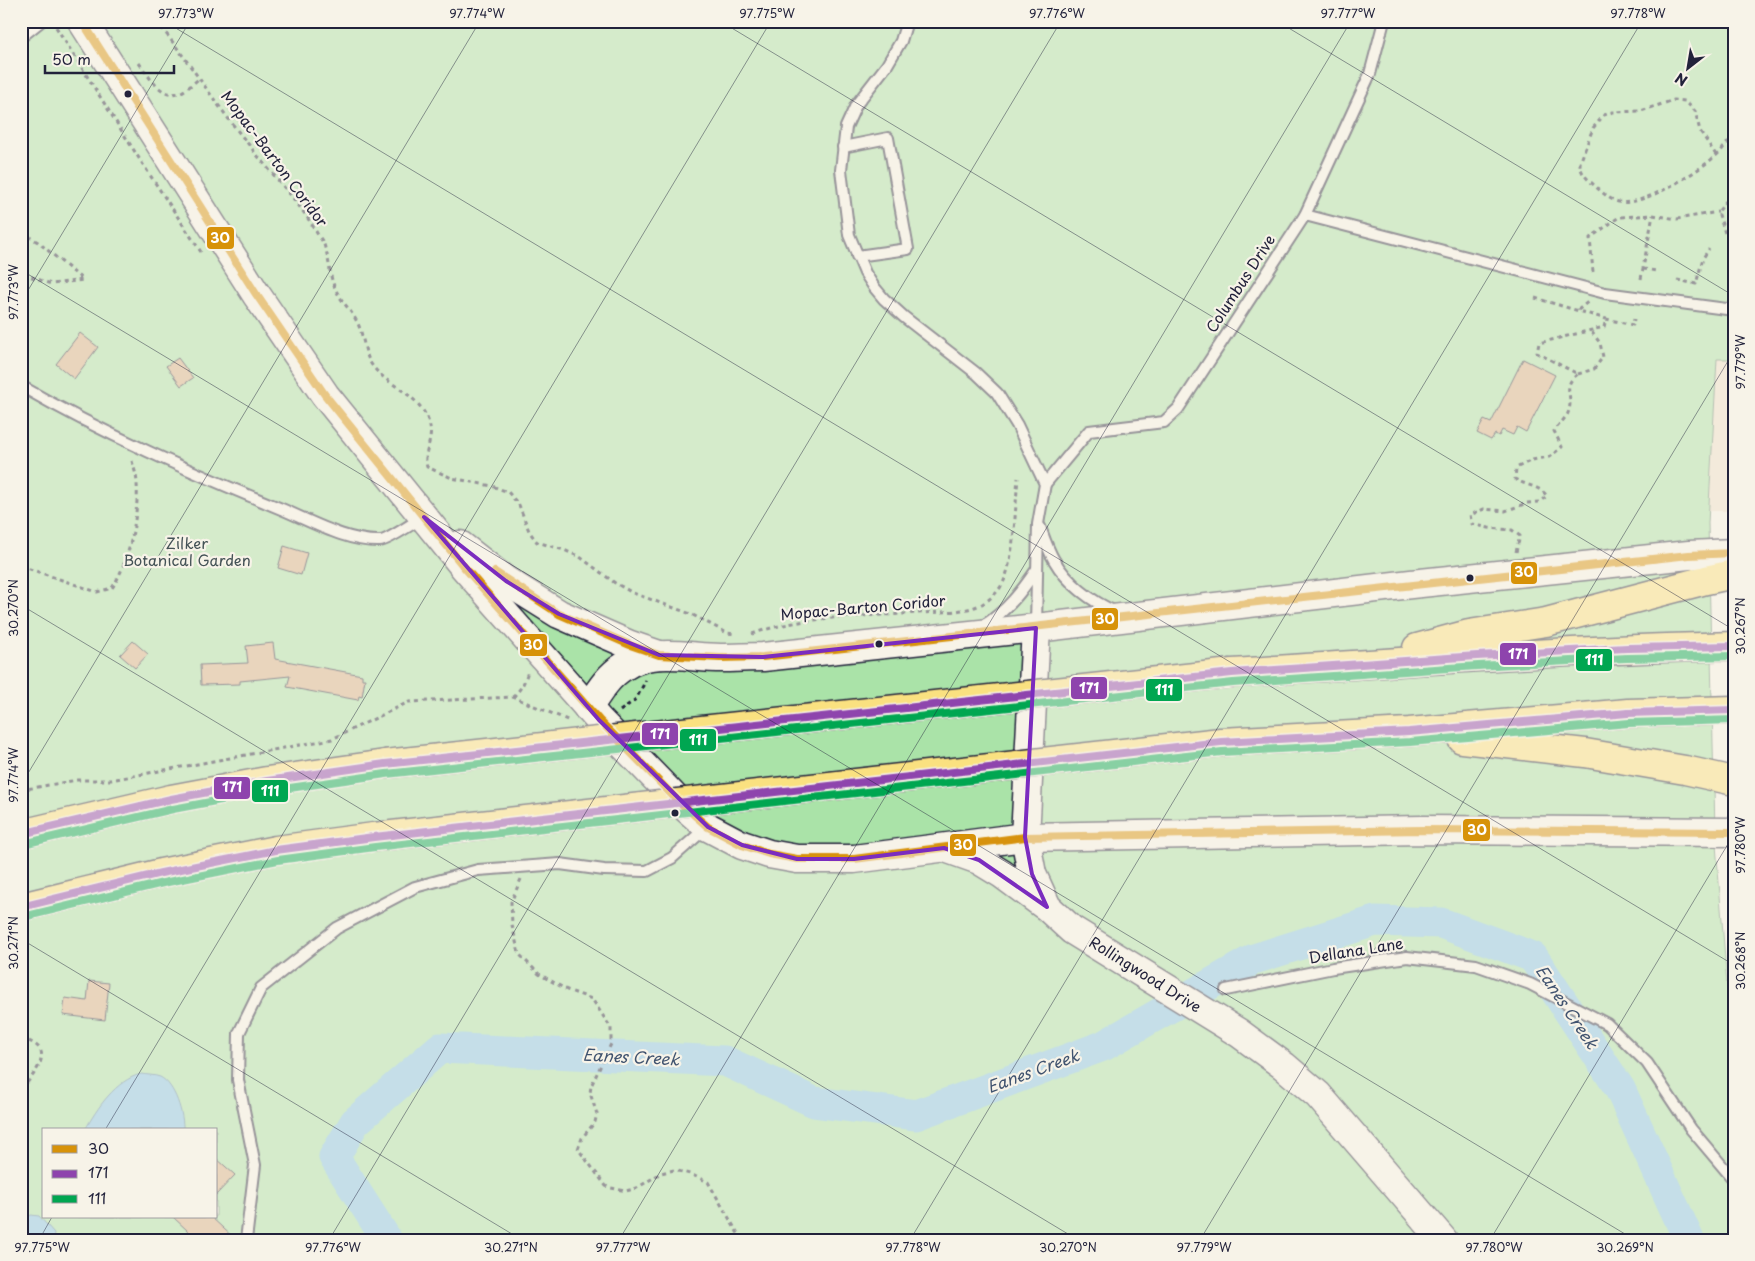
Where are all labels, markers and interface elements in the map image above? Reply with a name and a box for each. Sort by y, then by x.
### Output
text: 97.773°W [158,4,215,22]
text: 97.774°W [449,4,505,22]
text: 97.775°W [739,4,795,22]
text: 97.776°W [1029,4,1086,22]
text: 97.777°W [1321,4,1376,22]
text: 97.778°W [1610,4,1666,22]
scale bar [45,42,174,74]
north arrow [1662,42,1712,92]
text: 50 m [52,47,91,70]
text: N [1671,68,1691,91]
street label: Mopac-Barton Coridor [216,85,334,231]
unlabelled marker [123,89,133,99]
line badge: 30 [206,226,235,250]
text: 30 [210,227,230,248]
street label: Columbus Drive [1199,230,1280,337]
text: 97.773°W [4,263,22,320]
text: 97.779°W [1731,334,1749,390]
park label: Zilker Botanical Garden [123,531,251,571]
line badge: 30 [1510,561,1538,585]
text: 30 [1514,561,1534,582]
unlabelled marker [1465,573,1475,583]
text: 30.270°N [4,579,22,637]
street label: Mopac-Barton Coridor [779,588,946,625]
text: 30.267°N [1731,597,1749,655]
line badge: 30 [1091,607,1119,631]
text: 30 [1095,608,1115,629]
line badge: 30 [519,633,548,657]
text: 30 [523,634,543,655]
unlabelled marker [874,639,884,649]
line badge: 171 [1499,642,1537,666]
text: 171 [1508,643,1528,664]
line badge: 111 [1575,648,1613,672]
text: 111 [1585,649,1603,670]
line badge: 171 [1070,676,1108,700]
text: 171 [1079,677,1099,698]
line badge: 111 [1145,678,1183,702]
text: 111 [1155,679,1173,700]
line badge: 171 [641,722,679,746]
text: 171 [650,723,670,744]
line badge: 111 [679,728,717,752]
text: 111 [689,729,707,750]
text: 97.774°W [4,747,22,803]
line badge: 171 [213,776,251,800]
text: 171 [222,776,242,797]
line badge: 111 [251,779,289,803]
text: 111 [261,780,279,801]
unlabelled marker [670,808,680,818]
text: 97.780°W [1731,816,1749,874]
line badge: 30 [1462,818,1491,842]
text: 30 [1467,819,1487,840]
line badge: 30 [949,833,977,857]
text: 30 [953,834,973,855]
text: 30.271°N [4,916,22,970]
street label: Rollingwood Drive [1085,930,1206,1018]
street label: Dellana Lane [1307,931,1405,968]
text: 30.268°N [1731,932,1749,990]
water label: Eanes Creek [1531,960,1605,1054]
water label: Eanes Creek [582,1041,681,1071]
water label: Eanes Creek [983,1042,1083,1098]
legend [42,1128,218,1218]
text: 30 [88,1136,109,1159]
text: 171 [88,1160,108,1183]
text: 111 [88,1186,106,1209]
text: 97.775°W [14,1238,70,1256]
text: 97.776°W [305,1238,362,1256]
text: 30.271°N [484,1238,538,1256]
text: 97.777°W [596,1238,651,1256]
text: 97.778°W [885,1238,941,1256]
text: 30.270°N [1039,1238,1097,1256]
text: 97.779°W [1176,1238,1232,1256]
text: 97.780°W [1465,1238,1523,1256]
text: 30.269°N [1596,1238,1654,1256]

